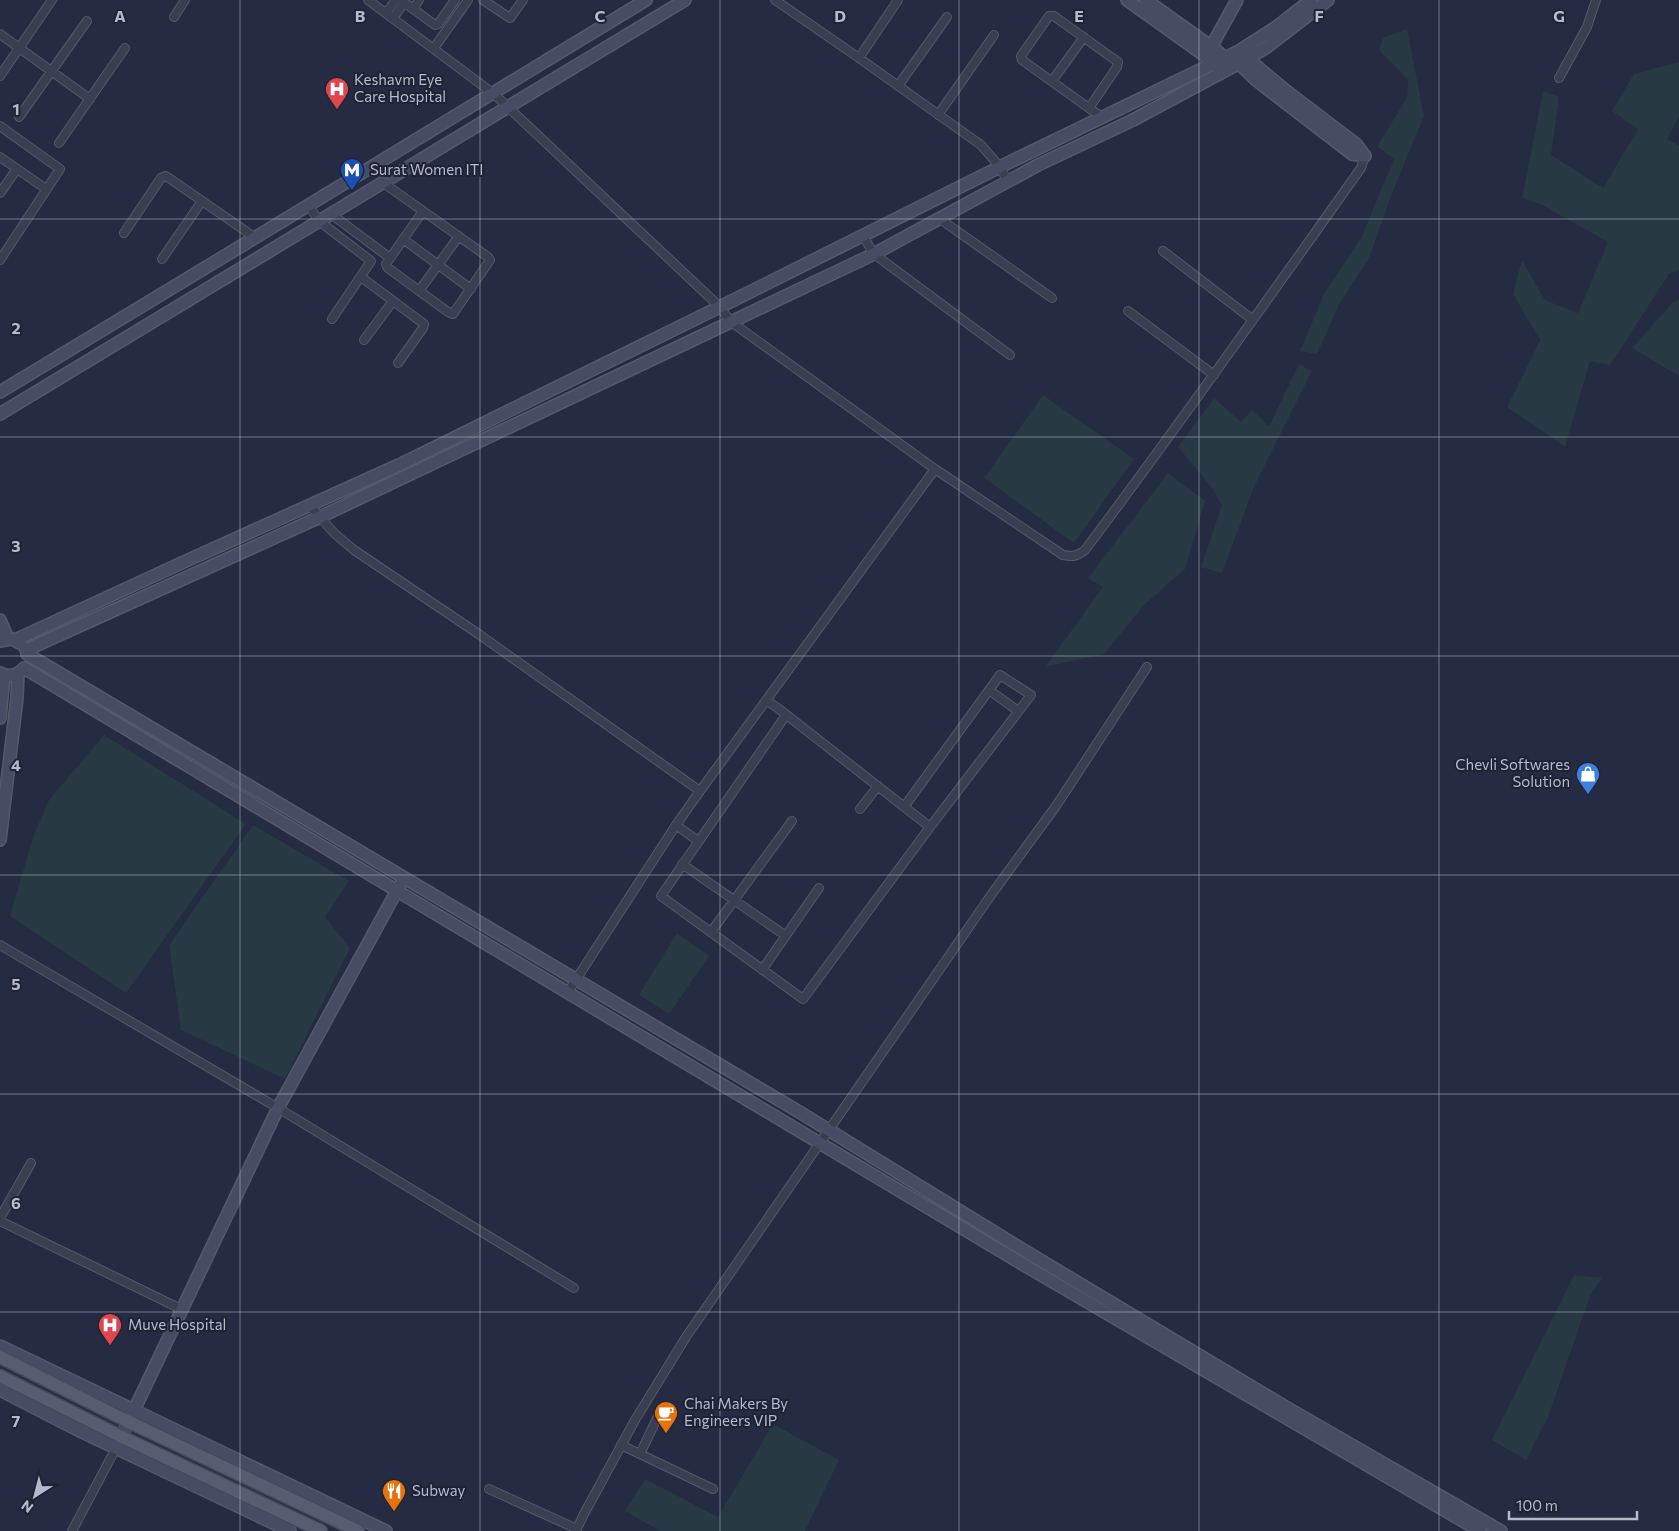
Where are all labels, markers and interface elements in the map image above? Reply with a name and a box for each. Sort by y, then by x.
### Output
text: A [114,6,126,25]
text: B [355,6,366,25]
text: C [595,6,606,25]
text: D [834,6,846,25]
text: E [1074,6,1084,25]
text: F [1314,6,1324,25]
text: G [1553,6,1565,25]
place label: Keshavm Eye Care Hospital [354,70,446,105]
hospital icon: Keshavm Eye Care Hospital [324,76,350,110]
text: 1 [12,99,20,118]
metro station icon: Surat Women ITI [339,157,365,191]
place label: Surat Women ITI [370,160,484,178]
text: 2 [11,318,21,337]
text: 3 [11,536,21,555]
text: 4 [11,755,21,774]
place label: Chevli Softwares Solution [1455,755,1570,790]
shop icon: Chevli Softwares Solution [1575,761,1601,795]
text: 5 [11,974,21,993]
text: 6 [11,1193,21,1212]
hospital icon: Muve Hospital [97,1312,123,1346]
place label: Muve Hospital [128,1315,226,1333]
place label: Chai Makers By Engineers VIP [684,1394,788,1429]
cafe icon: Chai Makers By Engineers VIP [653,1400,679,1434]
text: 7 [12,1411,21,1430]
north arrow [10,1471,60,1521]
restaurant icon: Subway [381,1478,407,1512]
place label: Subway [412,1481,465,1499]
scale bar [1509,1488,1636,1520]
text: 100 m [1516,1496,1558,1514]
text: N [18,1497,36,1517]

